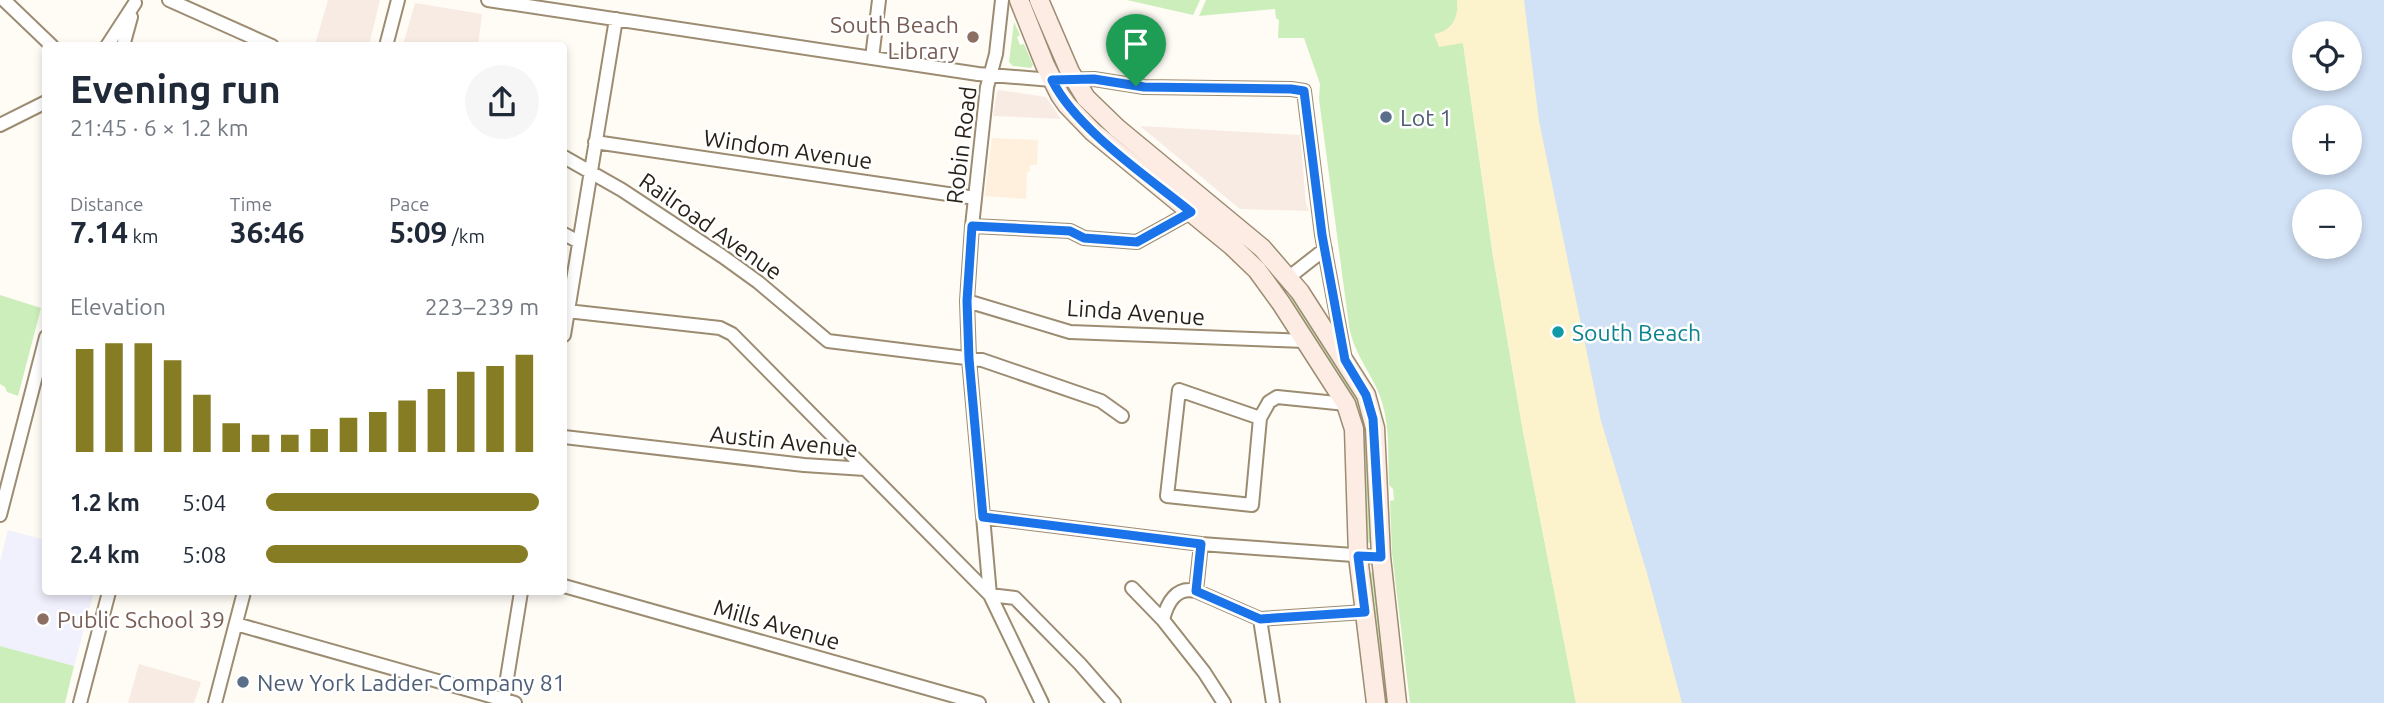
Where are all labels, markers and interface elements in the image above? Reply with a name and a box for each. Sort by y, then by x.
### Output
place label: South Beach Library [830,12,959,63]
pin [1106,14,1166,86]
map controls [2292,21,2362,259]
button: locate [2292,21,2362,91]
icon: arrive [1117,25,1155,63]
marker: South Beach Library [965,29,981,45]
button: share [465,65,539,139]
text: Evening run [70,68,281,110]
street label: Robin Road [941,85,981,205]
place label: Lot 1 [1400,105,1452,130]
button: + [2292,105,2362,175]
marker: Lot 1 [1378,109,1394,125]
text: 21:45 · 6 × 1.2 km [70,115,249,140]
street label: Windom Avenue [702,125,874,173]
street label: Railroad Avenue [635,168,787,284]
button: − [2292,189,2362,259]
text: Distance [70,193,144,215]
text: Time [230,193,272,215]
text: Pace [389,193,430,215]
text: 7.14 [70,215,128,249]
text: 36:46 [230,215,305,249]
text: 5:09 [389,215,447,249]
text: km [128,225,158,247]
text: /km [447,225,485,247]
text: Elevation [70,294,166,319]
text: 223–239 m [425,294,539,319]
street label: Linda Avenue [1066,295,1206,329]
place label: South Beach [1572,320,1701,345]
marker: South Beach [1550,324,1566,340]
street label: Austin Avenue [709,421,859,461]
text: 1.2 km [70,490,140,515]
text: 5:04 [182,490,227,515]
text: 2.4 km [70,542,140,567]
text: 5:08 [182,542,227,567]
street label: Mills Avenue [711,594,843,654]
place label: Public School 39 [57,607,225,632]
marker: Public School 39 [35,611,51,627]
place label: New York Ladder Company 81 [257,670,566,695]
marker: New York Ladder Company 81 [235,674,251,690]

